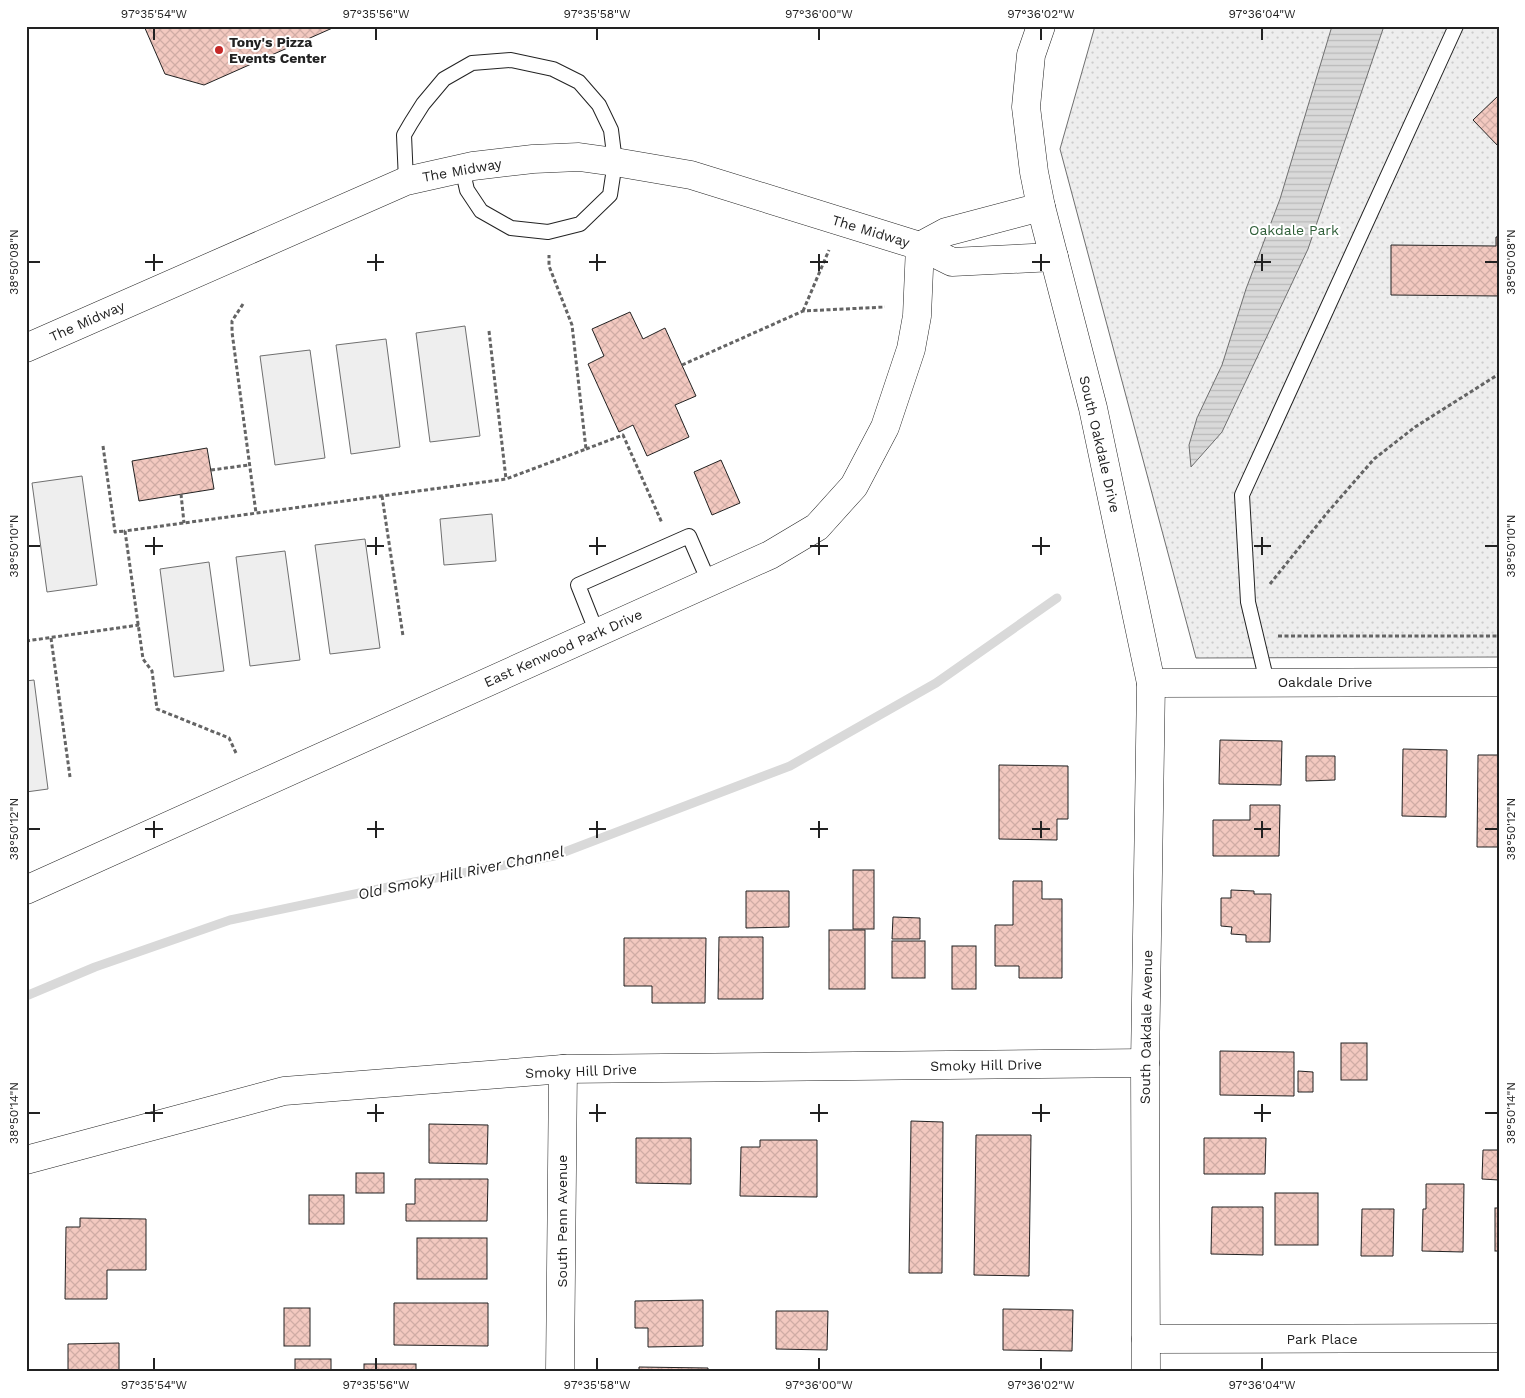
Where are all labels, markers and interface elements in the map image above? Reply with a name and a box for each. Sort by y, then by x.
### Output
text: 97°35'54"W [121,7,188,21]
text: 97°35'56"W [343,7,410,21]
text: 97°35'58"W [564,7,631,21]
text: 97°36'00"W [785,7,853,21]
text: 97°36'02"W [1007,7,1075,21]
text: 97°36'04"W [1228,7,1296,21]
place label: Tony's Pizza Events Center [229,34,326,66]
marker: Tony's Pizza Events Center [213,44,225,56]
street label: The Midway [421,155,504,185]
street label: The Midway [830,212,913,251]
park label: Oakdale Park [1249,222,1339,238]
text: 38°50'08"N [7,229,21,295]
text: 38°50'08"N [1504,229,1518,295]
street label: The Midway [47,297,128,345]
street label: South Oakdale Drive [1076,374,1124,514]
text: 38°50'10"N [7,515,21,577]
text: 38°50'10"N [1504,515,1518,577]
street label: East Kenwood Park Drive [481,606,645,690]
street label: Oakdale Drive [1278,674,1372,690]
text: 38°50'12"N [7,798,21,860]
text: 38°50'12"N [1504,798,1518,860]
water label: Old Smoky Hill River Channel [356,842,566,904]
street label: South Oakdale Avenue [1137,950,1155,1104]
street label: Smoky Hill Drive [930,1056,1042,1074]
street label: Smoky Hill Drive [525,1061,637,1081]
text: 38°50'14"N [7,1082,21,1144]
text: 38°50'14"N [1504,1082,1518,1144]
street label: South Penn Avenue [554,1155,570,1287]
street label: Park Place [1286,1331,1358,1347]
text: 97°35'54"W [121,1378,188,1392]
text: 97°35'56"W [343,1378,410,1392]
text: 97°35'58"W [564,1378,631,1392]
text: 97°36'00"W [785,1378,853,1392]
text: 97°36'02"W [1007,1378,1075,1392]
text: 97°36'04"W [1228,1378,1296,1392]

